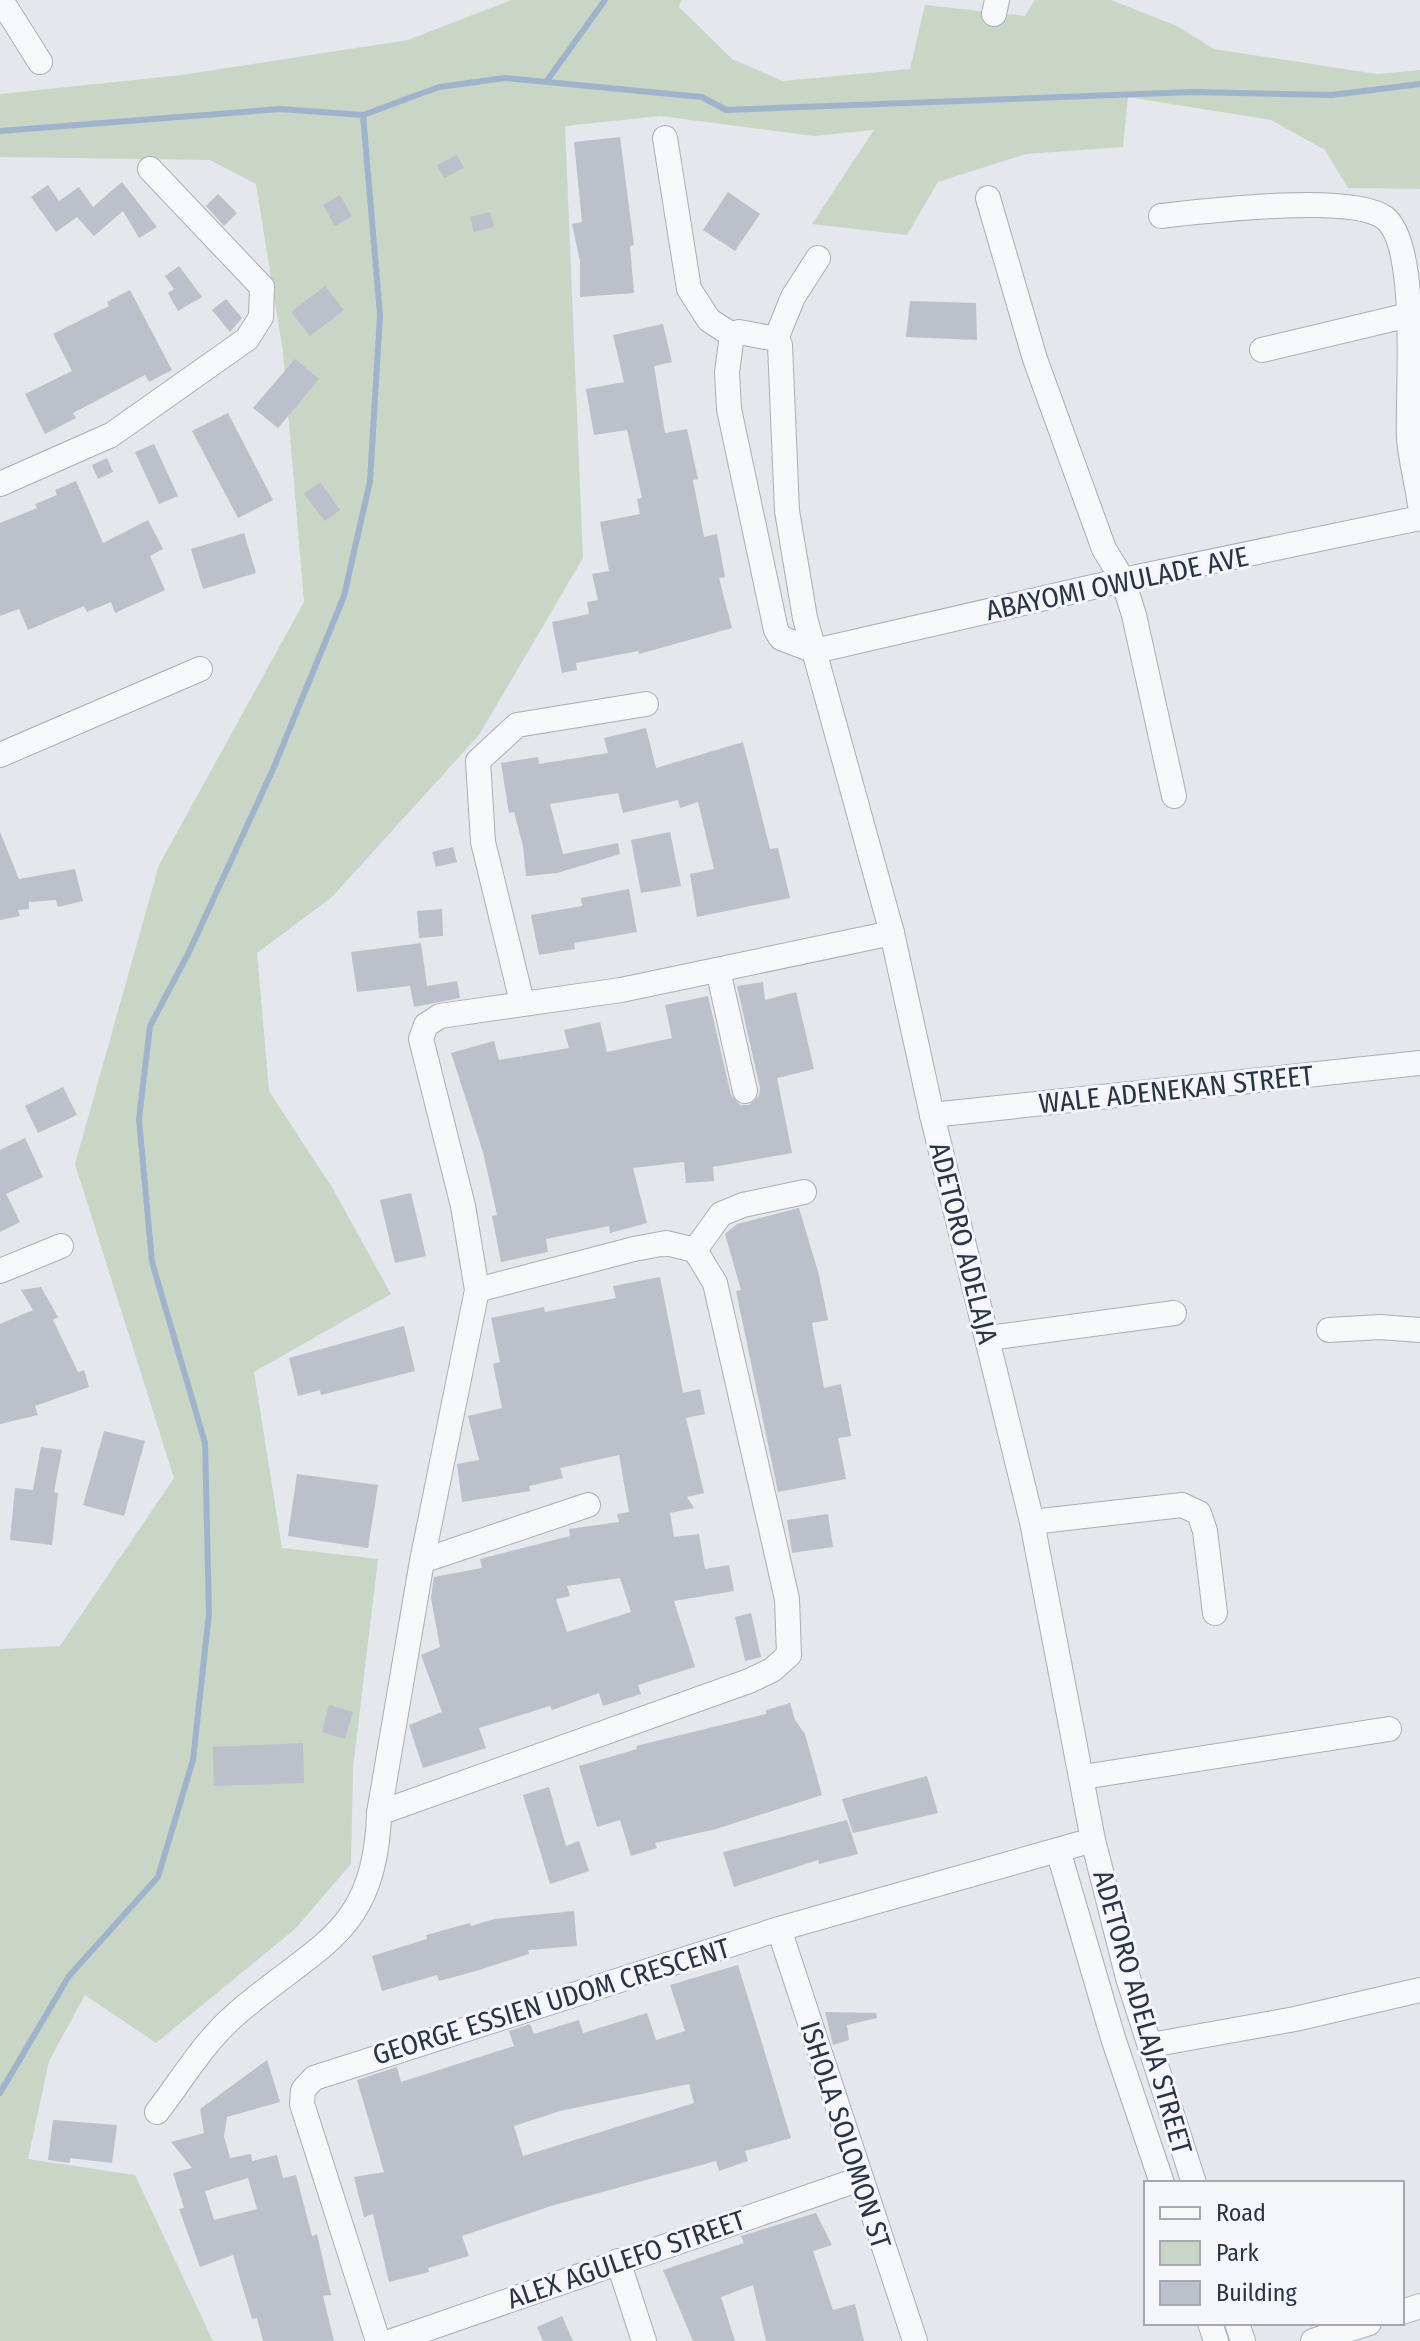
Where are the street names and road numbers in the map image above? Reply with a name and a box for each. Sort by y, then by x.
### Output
street label: ABAYOMI OWULADE AVE [983,540,1251,627]
street label: WALE ADENEKAN STREET [1037,1059,1315,1120]
street label: ADETORO ADELAJA [923,1139,1005,1348]
street label: ADETORO ADELAJA STREET [1086,1866,1199,2158]
street label: GEORGE ESSIEN UDOM CRESCENT [369,1931,734,2072]
street label: ISHOLA SOLOMON ST [793,2018,898,2253]
street label: ALEX AGULEFO STREET [503,2203,750,2316]

